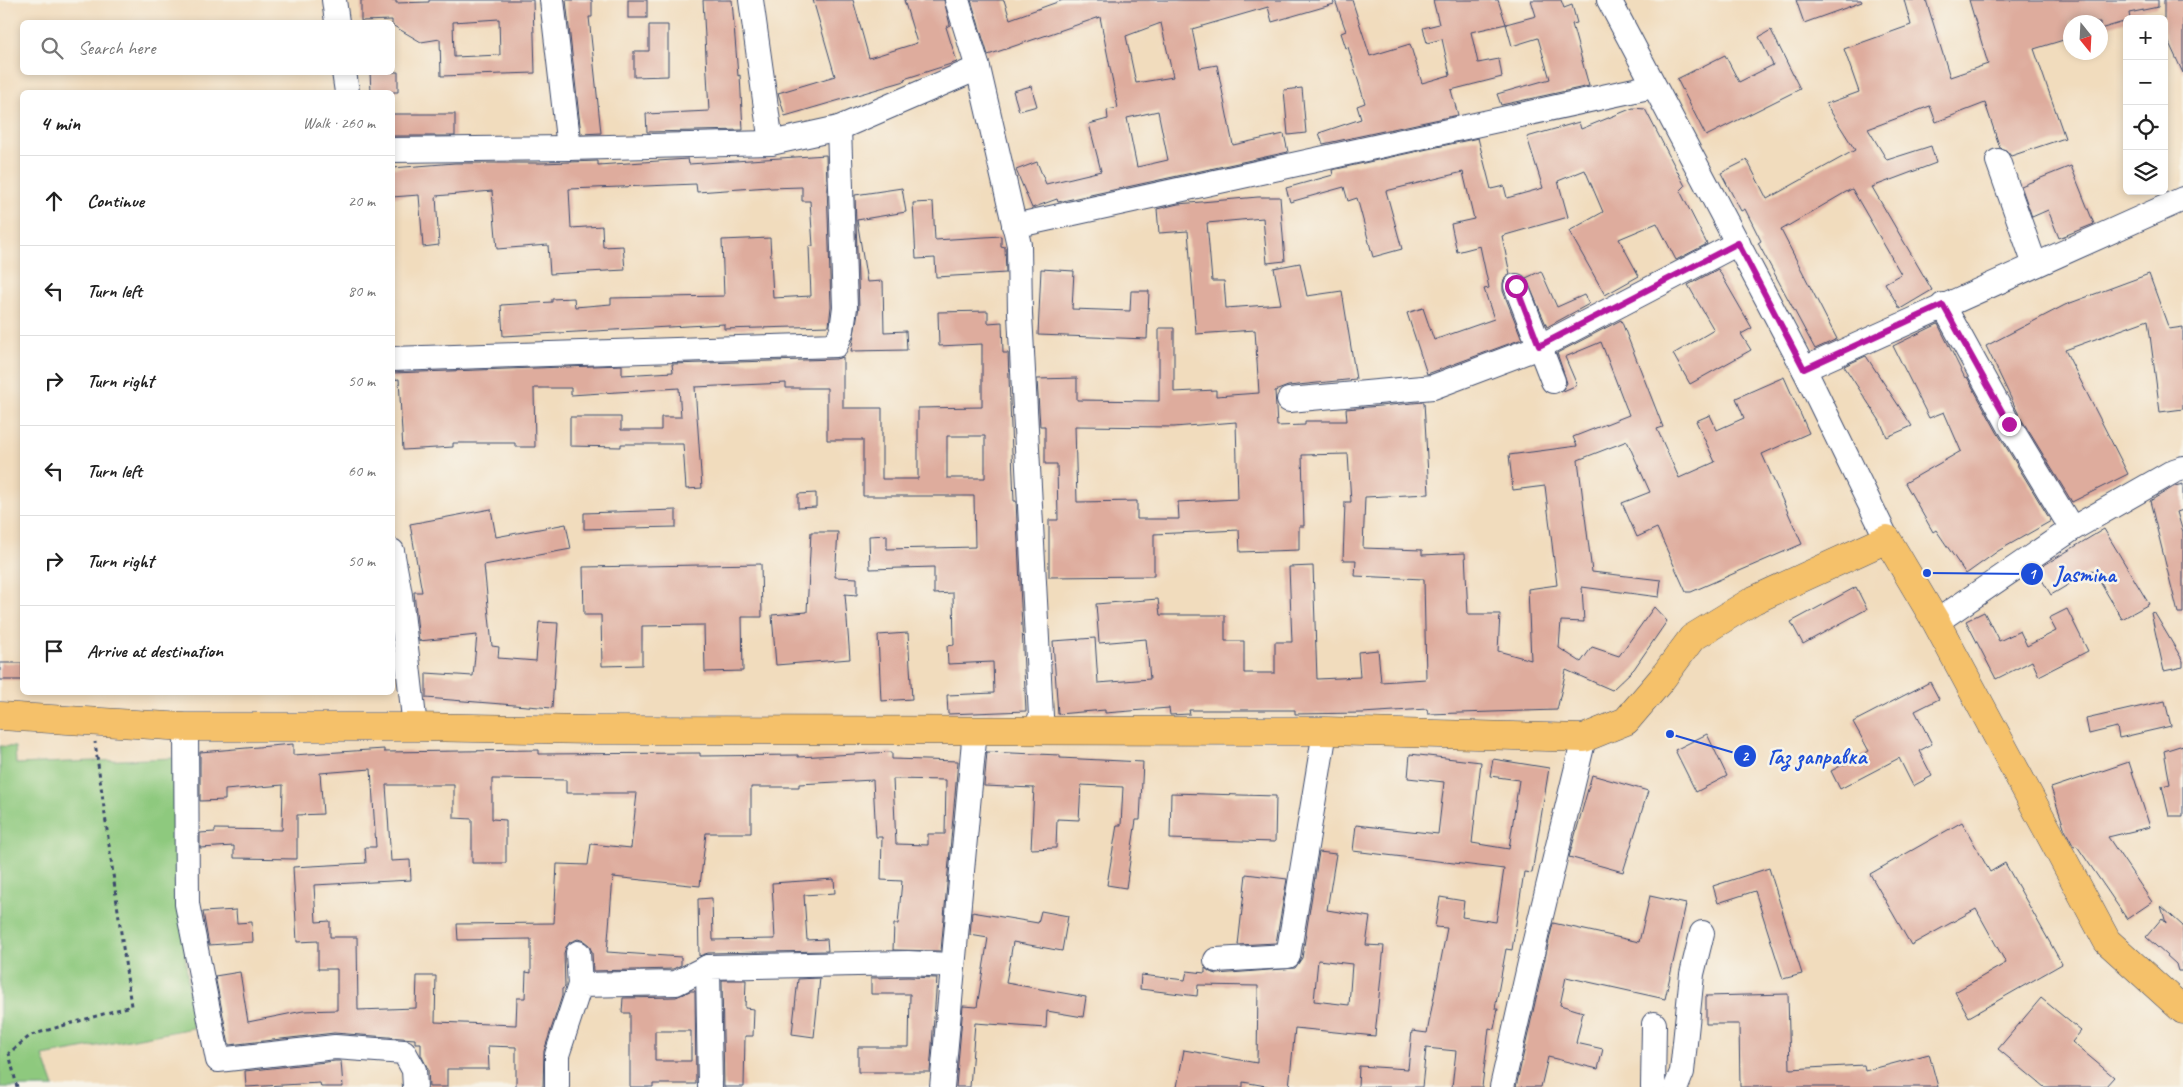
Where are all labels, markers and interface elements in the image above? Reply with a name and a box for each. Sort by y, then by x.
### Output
north arrow [2063,15,2108,60]
map controls [2123,15,2168,195]
button: + [2123,15,2168,60]
search box [20,20,395,75]
icon: search [38,34,66,62]
text: Search here [78,36,155,60]
button: − [2123,60,2168,105]
button: locate [2123,105,2168,150]
text: 4 min [40,110,80,136]
text: Walk · 260 m [303,113,375,133]
button: layers [2123,150,2168,195]
icon: ahead [40,187,68,215]
text: Continue [87,189,144,213]
text: 20 m [348,191,375,211]
route start [1505,275,1528,298]
icon: left [40,277,68,305]
text: Turn left [87,279,142,303]
text: 80 m [348,281,375,301]
icon: right [40,367,68,395]
text: Turn right [87,369,154,393]
text: 50 m [348,371,375,391]
route end [1998,413,2021,436]
icon: left [40,457,68,485]
text: Turn left [87,459,142,483]
text: 60 m [348,461,375,481]
icon: right [40,547,68,575]
text: Turn right [87,549,154,573]
text: 50 m [348,551,375,571]
callout: Jasmina [2020,555,2126,592]
text: Jasmina [2052,561,2117,589]
text: 1 [2029,565,2038,584]
icon: arrive [40,637,68,665]
text: Arrive at destination [87,639,223,663]
callout: Газ заправка [1733,737,1877,774]
text: Газ заправка [1768,743,1869,772]
text: 2 [1742,747,1750,766]

